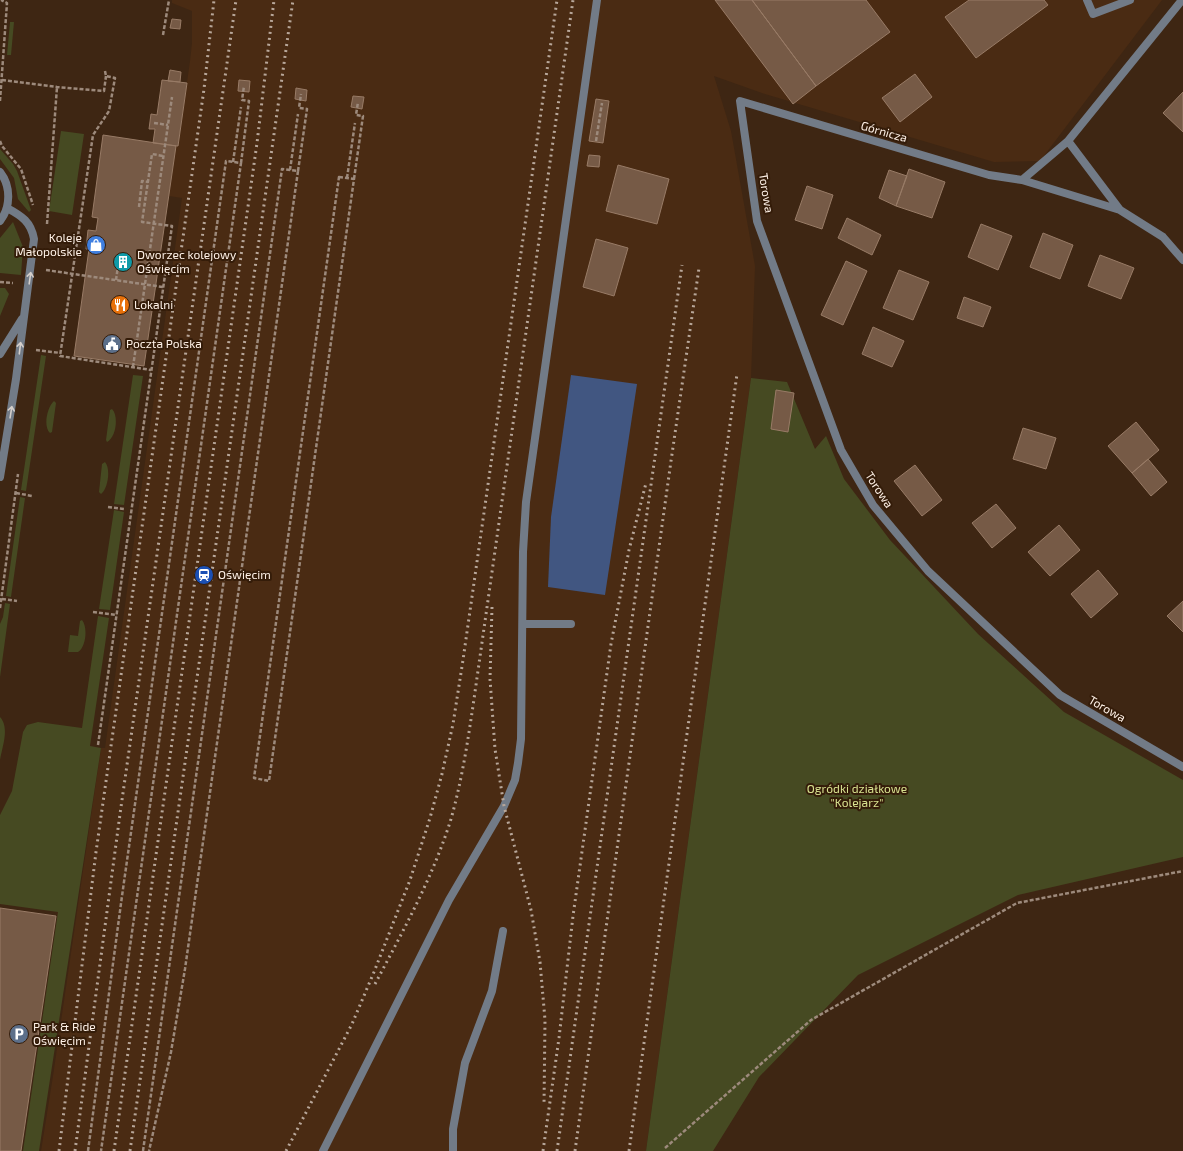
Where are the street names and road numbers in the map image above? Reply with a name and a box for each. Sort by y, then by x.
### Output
street label: Górnicza [859,118,909,144]
street label: Torowa [757,172,777,214]
street label: Torowa [863,469,897,510]
street label: Torowa [1087,692,1128,724]

